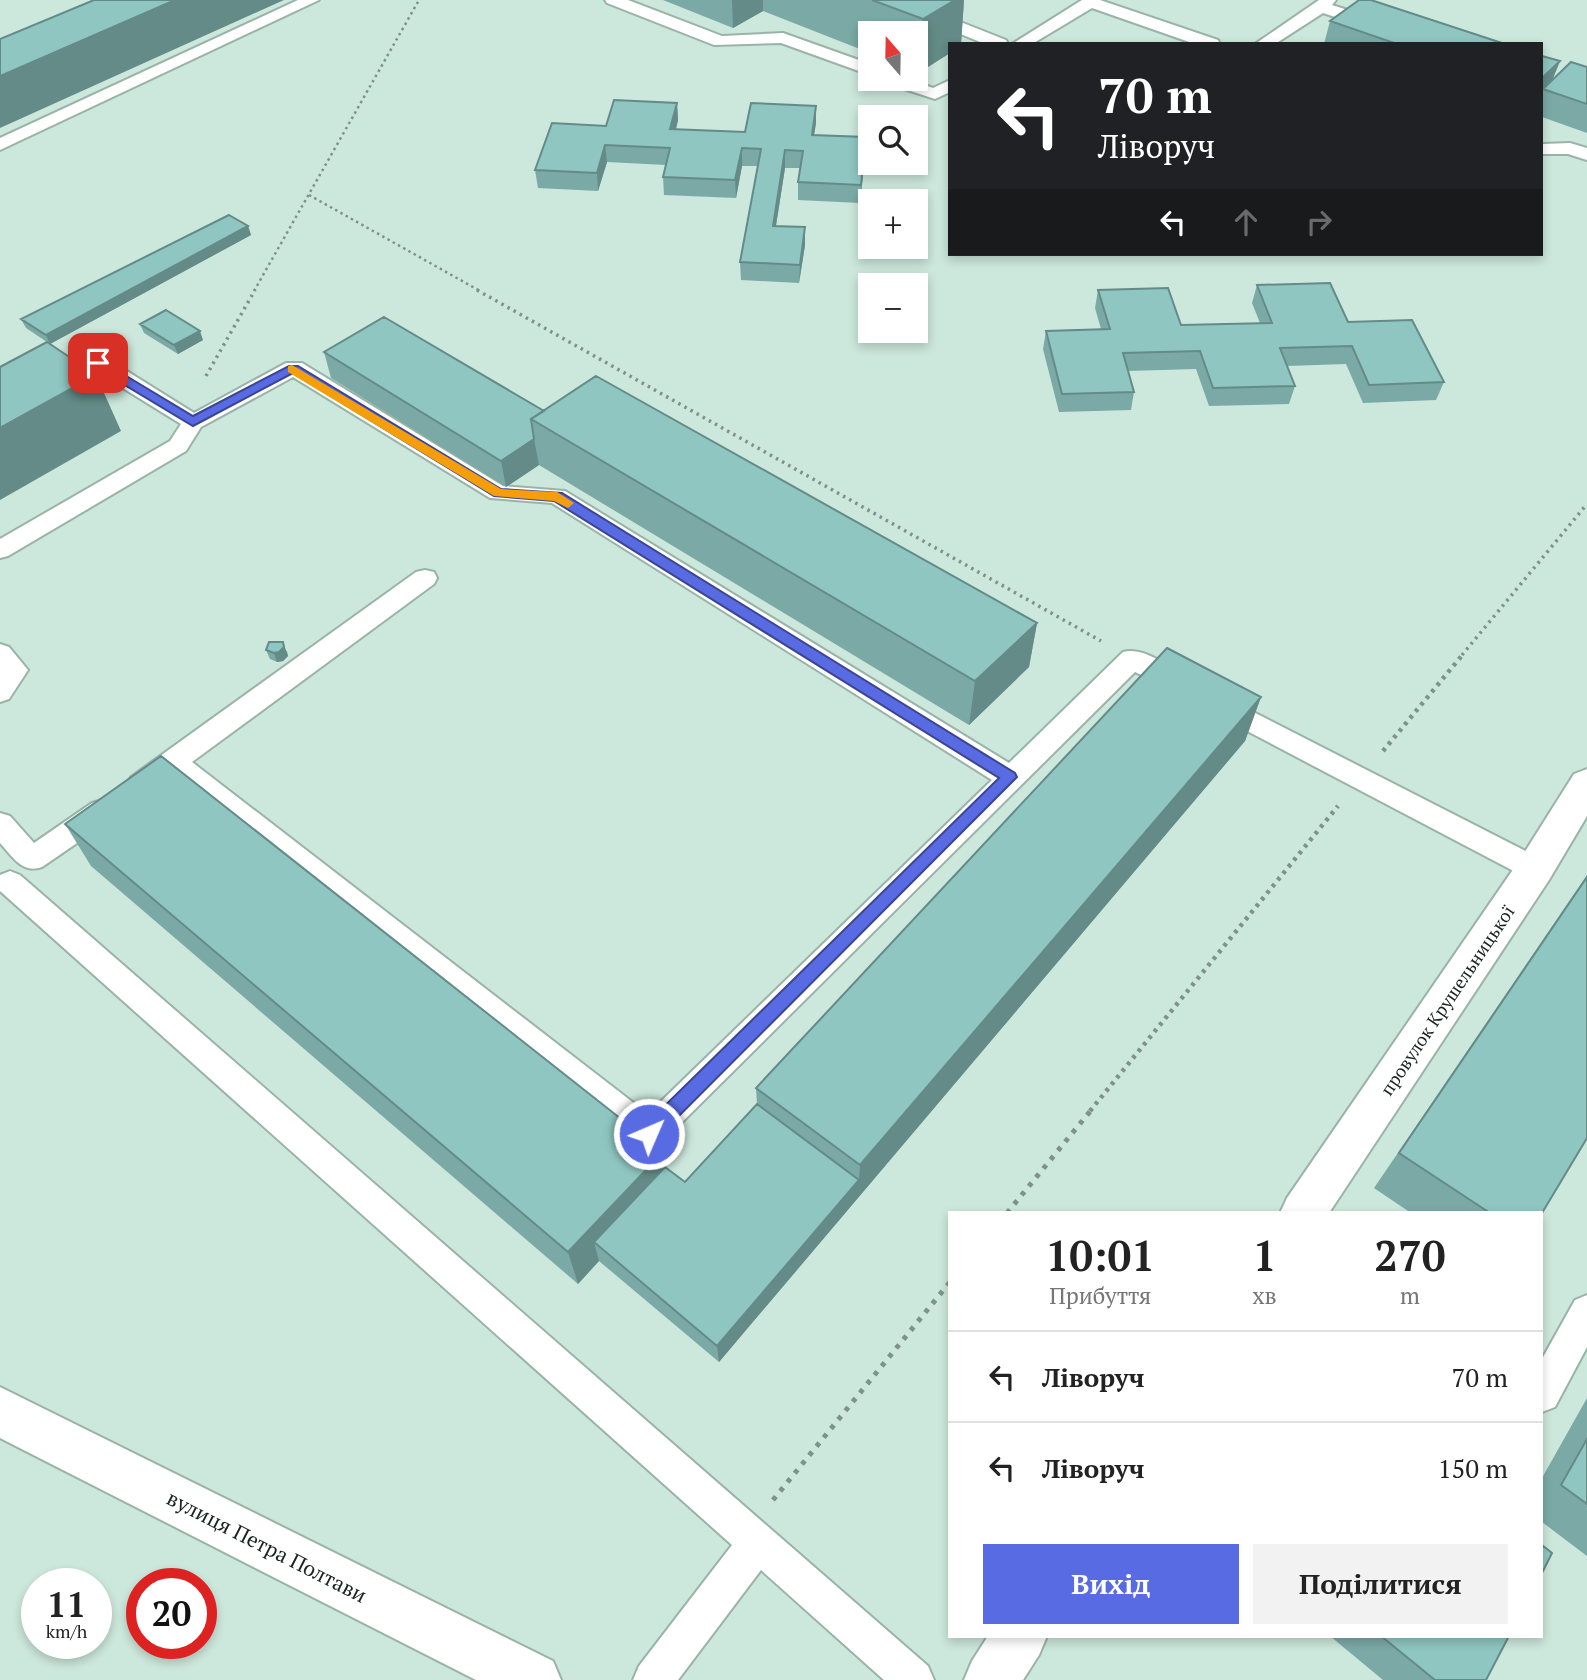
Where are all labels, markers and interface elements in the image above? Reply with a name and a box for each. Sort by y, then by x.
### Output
north arrow [858,21,928,91]
map controls [858,21,928,343]
text: 70 m [1098,62,1212,127]
icon: left [983,70,1074,161]
button: search [858,105,928,175]
text: Ліворуч [1098,125,1215,167]
button: + [858,189,928,259]
icon: left [1154,203,1192,241]
icon: ahead [1227,203,1265,241]
icon: right [1300,203,1338,241]
button: − [858,273,928,343]
pin [68,333,128,393]
icon: arrive [79,344,117,382]
street label: провулок Крушельницької [1374,900,1520,1100]
position arrow [612,1097,686,1171]
text: 10:01 [1046,1227,1155,1283]
text: 1 [1253,1227,1276,1283]
text: 270 [1374,1227,1445,1283]
text: Прибуття [1049,1280,1151,1311]
text: хв [1253,1280,1277,1311]
text: m [1400,1280,1420,1311]
icon: left [983,1358,1021,1396]
text: Ліворуч [1042,1360,1145,1394]
text: 70 m [1452,1360,1508,1394]
icon: left [983,1449,1021,1487]
text: Ліворуч [1042,1451,1145,1485]
text: 150 m [1438,1451,1508,1485]
street label: вулиця Петра Полтави [162,1483,372,1609]
button: Вихід [983,1544,1239,1624]
button: Поділитися [1253,1544,1508,1624]
speed limit sign: 20 [126,1568,217,1659]
text: 11 [47,1581,86,1627]
text: km/h [46,1619,87,1643]

